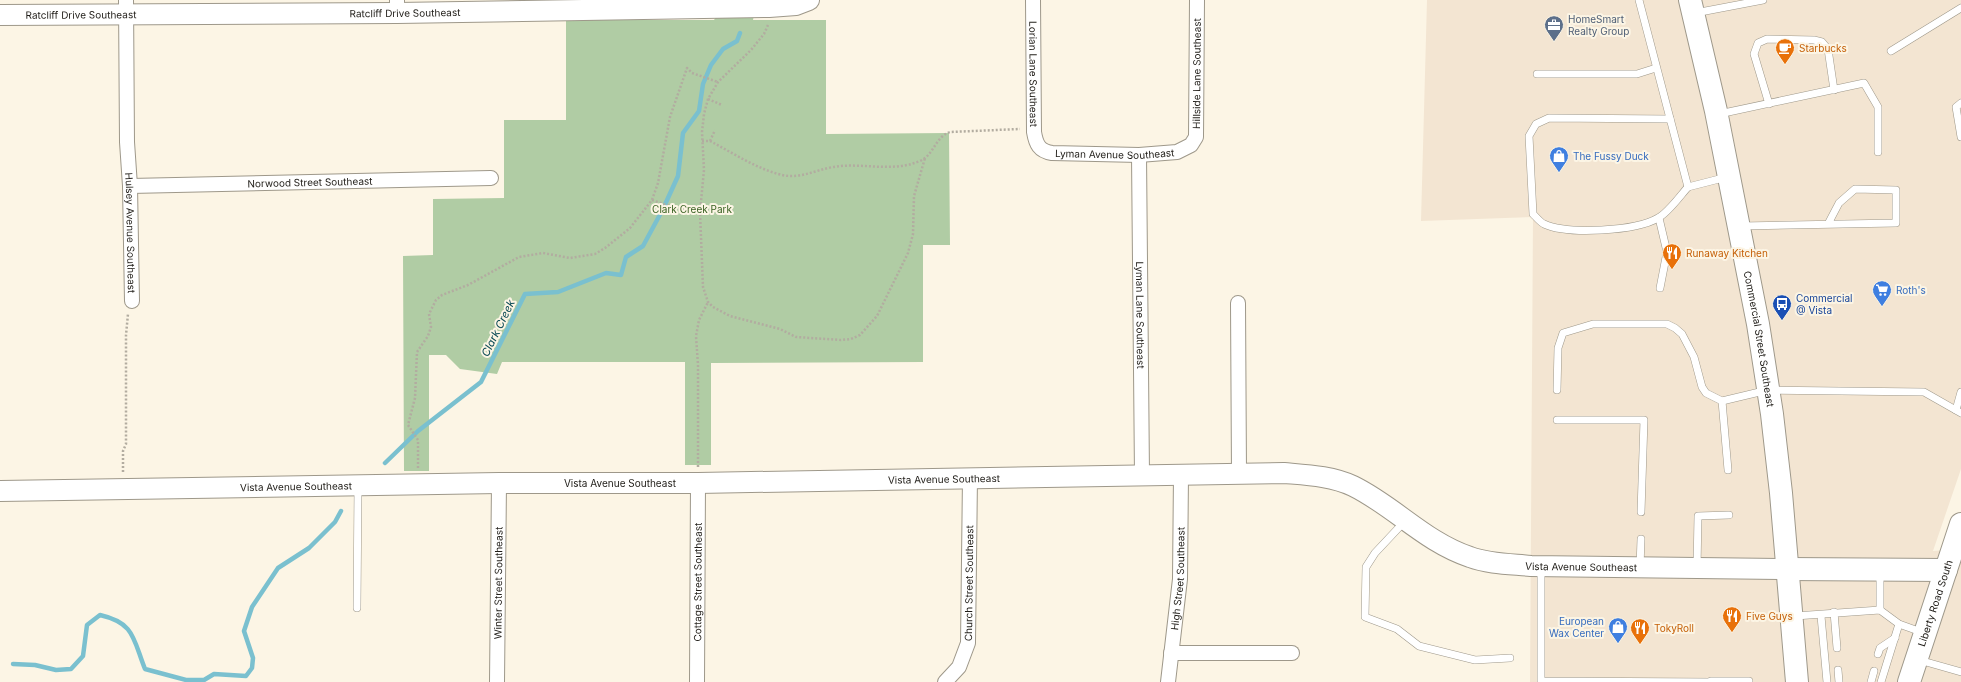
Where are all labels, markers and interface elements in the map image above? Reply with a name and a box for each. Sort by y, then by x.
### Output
street label: Ratcliff Drive Southeast [350,6,461,19]
street label: Ratcliff Drive Southeast [26,8,137,21]
place label: HomeSmart Realty Group [1568,13,1629,37]
office icon: HomeSmart Realty Group [1543,14,1565,42]
street label: Hillside Lane Southeast [1190,17,1203,129]
street label: Lorian Lane Southeast [1027,21,1040,128]
cafe icon: Starbucks [1774,37,1796,65]
place label: Starbucks [1799,42,1847,54]
shop icon: The Fussy Duck [1548,145,1570,173]
street label: Lyman Avenue Southeast [1055,146,1176,161]
place label: The Fussy Duck [1573,150,1649,162]
street label: Hulsey Avenue Southeast [123,172,138,294]
street label: Norwood Street Southeast [247,175,373,189]
park label: Clark Creek Park [652,203,732,215]
restaurant icon: Runaway Kitchen [1661,242,1683,270]
place label: Runaway Kitchen [1686,247,1768,259]
street label: Lyman Lane Southeast [1134,261,1147,369]
street label: Commercial Street Southeast [1742,270,1777,409]
supermarket icon: Roth's [1871,279,1893,307]
place label: Roth's [1896,284,1926,296]
place label: Commercial @ Vista [1796,292,1852,316]
bus stop icon: Commercial @ Vista [1771,293,1793,321]
water label: Clark Creek [478,296,518,359]
street label: Vista Avenue Southeast [888,472,1001,486]
street label: Vista Avenue Southeast [564,477,677,489]
street label: Vista Avenue Southeast [240,479,353,493]
street label: Cottage Street Southeast [691,522,704,641]
street label: Church Street Southeast [962,524,975,641]
street label: Winter Street Southeast [491,526,505,639]
street label: High Street Southeast [1168,526,1187,631]
street label: Liberty Road South [1915,558,1955,648]
street label: Vista Avenue Southeast [1525,559,1638,573]
restaurant icon: Five Guys [1721,605,1743,633]
place label: Five Guys [1746,610,1793,622]
place label: European Wax Center [1549,615,1604,639]
shop icon: European Wax Center [1607,616,1629,644]
restaurant icon: TokyRoll [1629,617,1651,645]
place label: TokyRoll [1654,622,1694,634]

